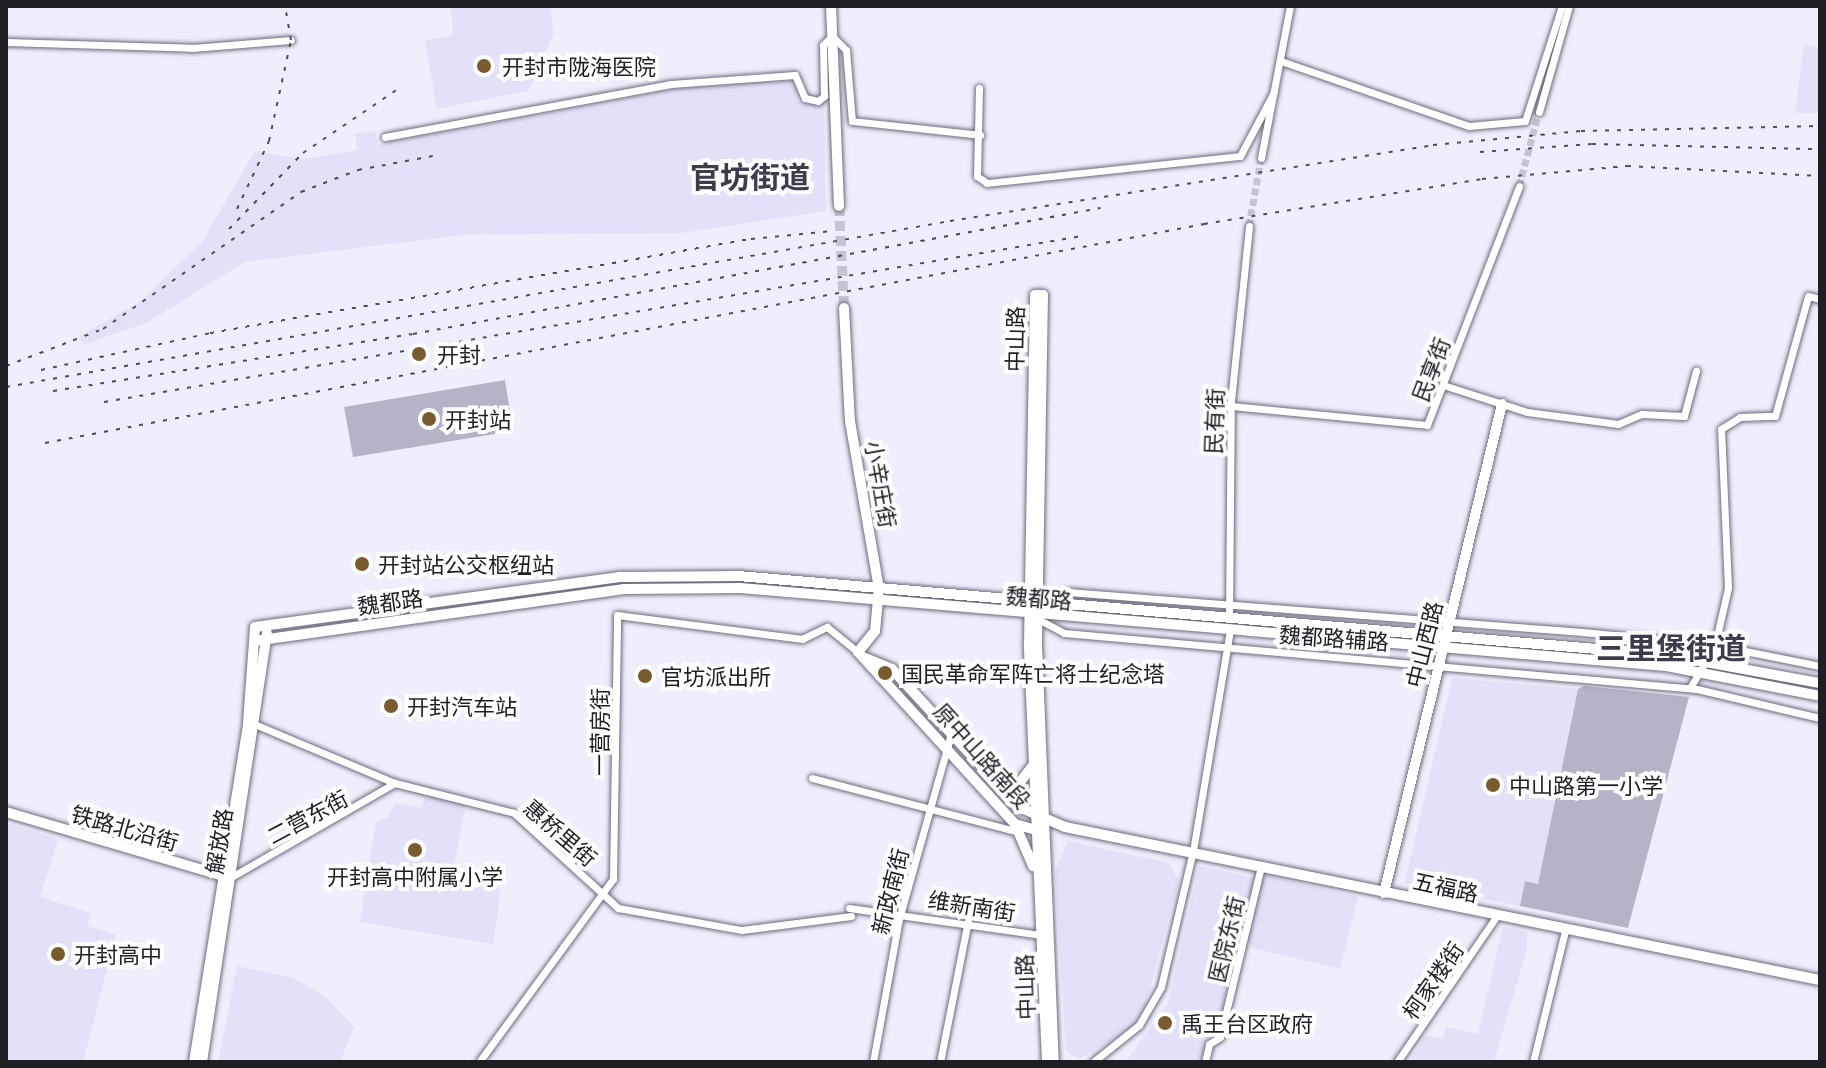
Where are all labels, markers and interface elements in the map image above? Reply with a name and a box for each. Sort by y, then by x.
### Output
place label: 开封市陇海医院 [502,53,656,79]
marker: 开封市陇海医院 [473,55,495,77]
district label: 官坊街道 [690,157,810,193]
street label: 中山路 [1000,306,1028,372]
street label: 民享街 [1406,333,1454,405]
place label: 开封 [437,341,481,367]
marker: 开封 [408,343,430,365]
street label: 民有街 [1199,388,1227,454]
place label: 开封站 [445,406,511,432]
marker: 开封站 [420,410,438,428]
street label: 小辛庄街 [861,438,903,530]
place label: 开封站公交枢纽站 [378,551,554,577]
marker: 开封站公交枢纽站 [353,555,371,573]
street label: 魏都路 [1005,581,1073,613]
street label: 魏都路 [355,583,425,619]
street label: 中山西路 [1400,598,1446,690]
street label: 魏都路辅路 [1278,620,1390,654]
district label: 三里堡街道 [1596,628,1746,664]
place label: 国民革命军阵亡将士纪念塔 [901,660,1165,686]
place label: 官坊派出所 [661,663,771,689]
marker: 国民革命军阵亡将士纪念塔 [876,664,894,682]
marker: 官坊派出所 [636,667,654,685]
street label: 一营房街 [586,688,612,776]
place label: 开封汽车站 [407,693,517,719]
marker: 开封汽车站 [382,697,400,715]
street label: 原中山路南段 [929,697,1037,813]
place label: 中山路第一小学 [1509,772,1663,798]
marker: 中山路第一小学 [1484,776,1502,794]
street label: 二营东街 [262,784,352,848]
street label: 惠桥里街 [519,793,603,871]
street label: 铁路北沿街 [68,799,182,855]
street label: 解放路 [200,806,236,876]
marker: 开封高中附属小学 [406,841,424,859]
street label: 新政南街 [866,845,912,937]
place label: 开封高中附属小学 [327,863,503,889]
street label: 五福路 [1411,866,1481,906]
street label: 维新南街 [926,885,1018,925]
street label: 医院东街 [1202,893,1248,985]
street label: 柯家楼街 [1396,936,1468,1024]
place label: 开封高中 [74,941,162,967]
marker: 开封高中 [49,945,67,963]
street label: 中山路 [1010,954,1038,1020]
place label: 禹王台区政府 [1181,1010,1313,1036]
marker: 禹王台区政府 [1156,1014,1174,1032]

